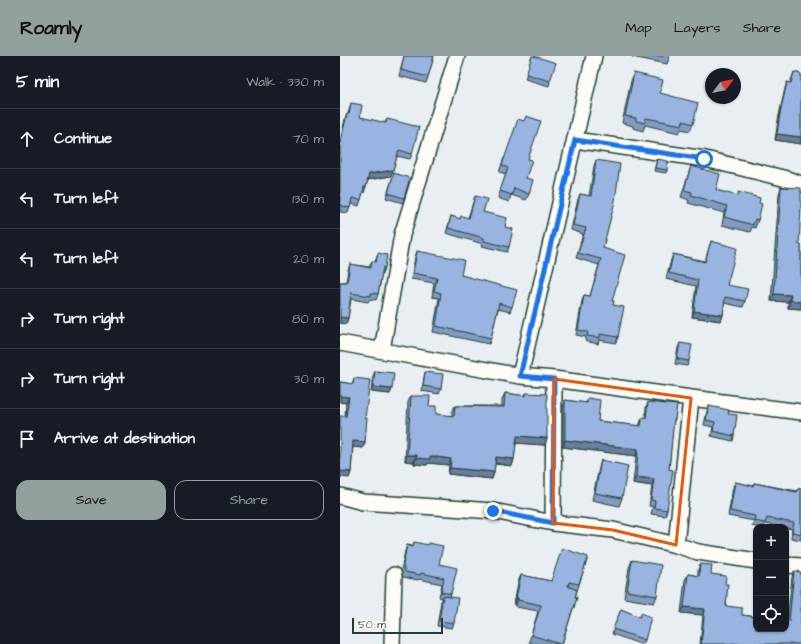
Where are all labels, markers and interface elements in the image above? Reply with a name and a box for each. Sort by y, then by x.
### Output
text: Roamly [20,15,82,42]
text: Map [625,18,652,38]
text: Layers [674,18,721,38]
text: Share [743,18,781,38]
north arrow [705,68,741,104]
text: 5 min [16,70,59,94]
text: Walk · 330 m [246,73,324,91]
icon: ahead [16,128,38,150]
text: Continue [54,128,112,149]
text: 70 m [292,130,324,148]
route start [695,150,713,168]
icon: left [16,188,38,210]
text: Turn left [54,188,118,209]
text: 130 m [292,190,324,208]
icon: left [16,248,38,270]
text: Turn left [54,248,118,269]
text: 20 m [293,250,324,268]
icon: right [16,308,38,330]
text: Turn right [54,308,125,329]
text: 80 m [292,310,324,328]
icon: right [16,368,38,390]
text: Turn right [54,368,125,389]
text: 30 m [294,370,324,388]
icon: arrive [16,428,38,450]
text: Arrive at destination [54,428,195,449]
button: Save [16,480,166,520]
button: Share [174,480,324,520]
route end [484,502,502,520]
map controls [753,524,789,632]
button: + [753,524,789,560]
button: − [753,560,789,596]
button: locate [753,596,789,632]
scale bar [352,616,443,635]
text: 50 m [358,617,386,632]

